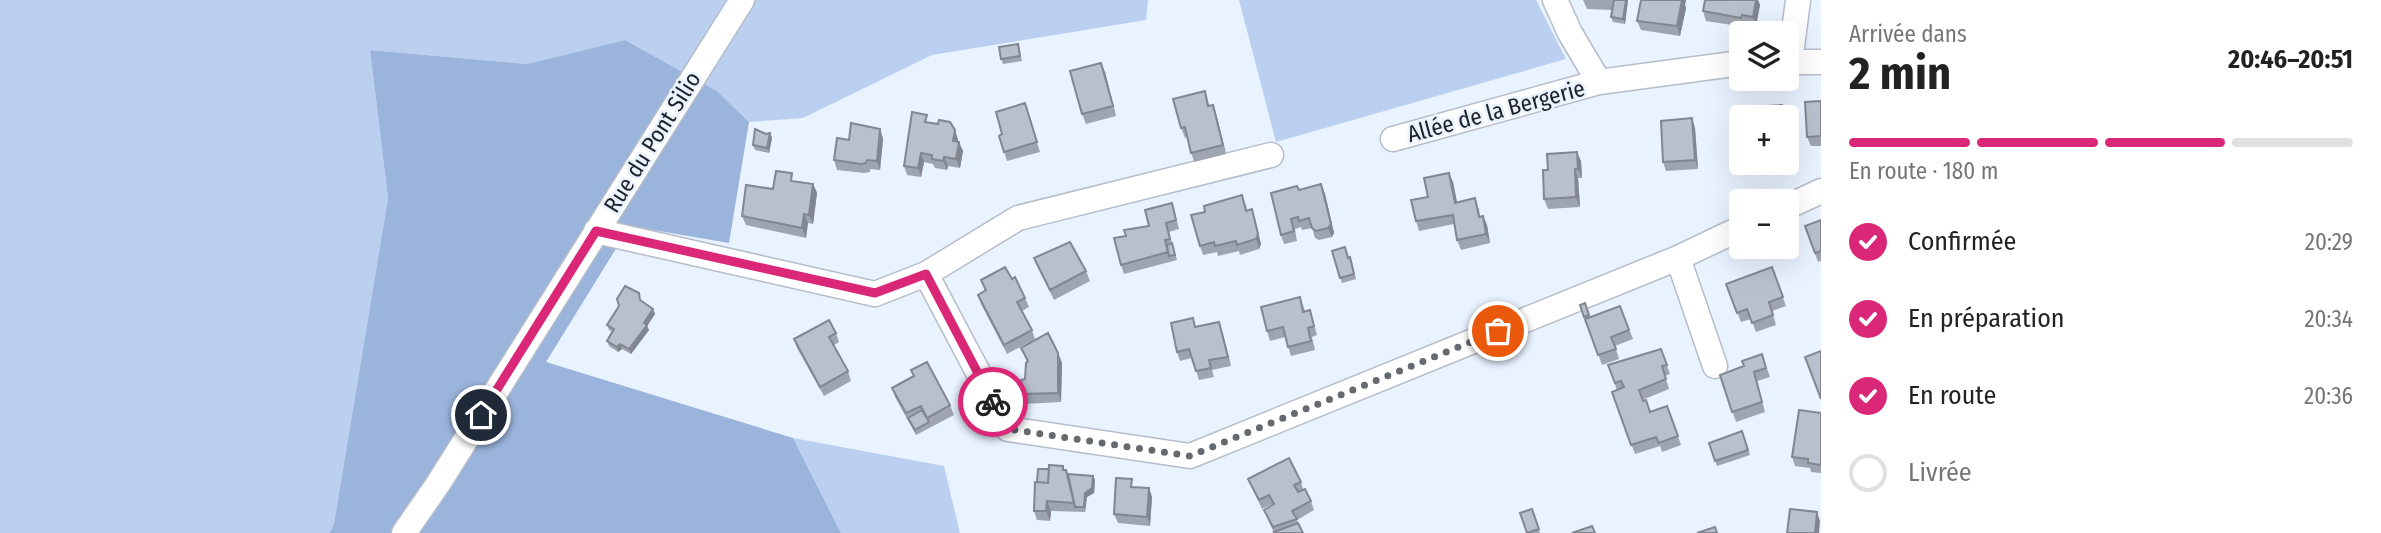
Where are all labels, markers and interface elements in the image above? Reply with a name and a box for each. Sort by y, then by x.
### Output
text: Arrivée dans [1849,20,1967,48]
map controls [1729,21,1799,259]
button: layers [1729,21,1799,91]
text: 20:46–20:51 [2228,44,2353,75]
text: 2 min [1849,46,1951,101]
street label: Rue du Pont Silio [598,66,706,218]
street label: Allée de la Bergerie [1404,74,1588,148]
button: + [1729,105,1799,175]
text: En route · 180 m [1849,157,1998,185]
button: − [1729,189,1799,259]
icon: check [1849,223,1887,261]
text: Confirmée [1908,226,2016,257]
text: 20:29 [2305,228,2353,256]
icon: check [1849,300,1887,338]
pin [1468,301,1528,361]
text: En préparation [1908,303,2065,334]
text: 20:34 [2304,305,2353,333]
icon: bag [1479,312,1517,350]
courier [958,367,1028,437]
icon: check [1849,377,1887,415]
text: En route [1908,380,1996,411]
text: 20:36 [2304,382,2353,410]
icon: bike [974,383,1012,421]
pin [451,385,511,445]
icon: home [462,396,500,434]
text: Livrée [1908,457,1972,488]

